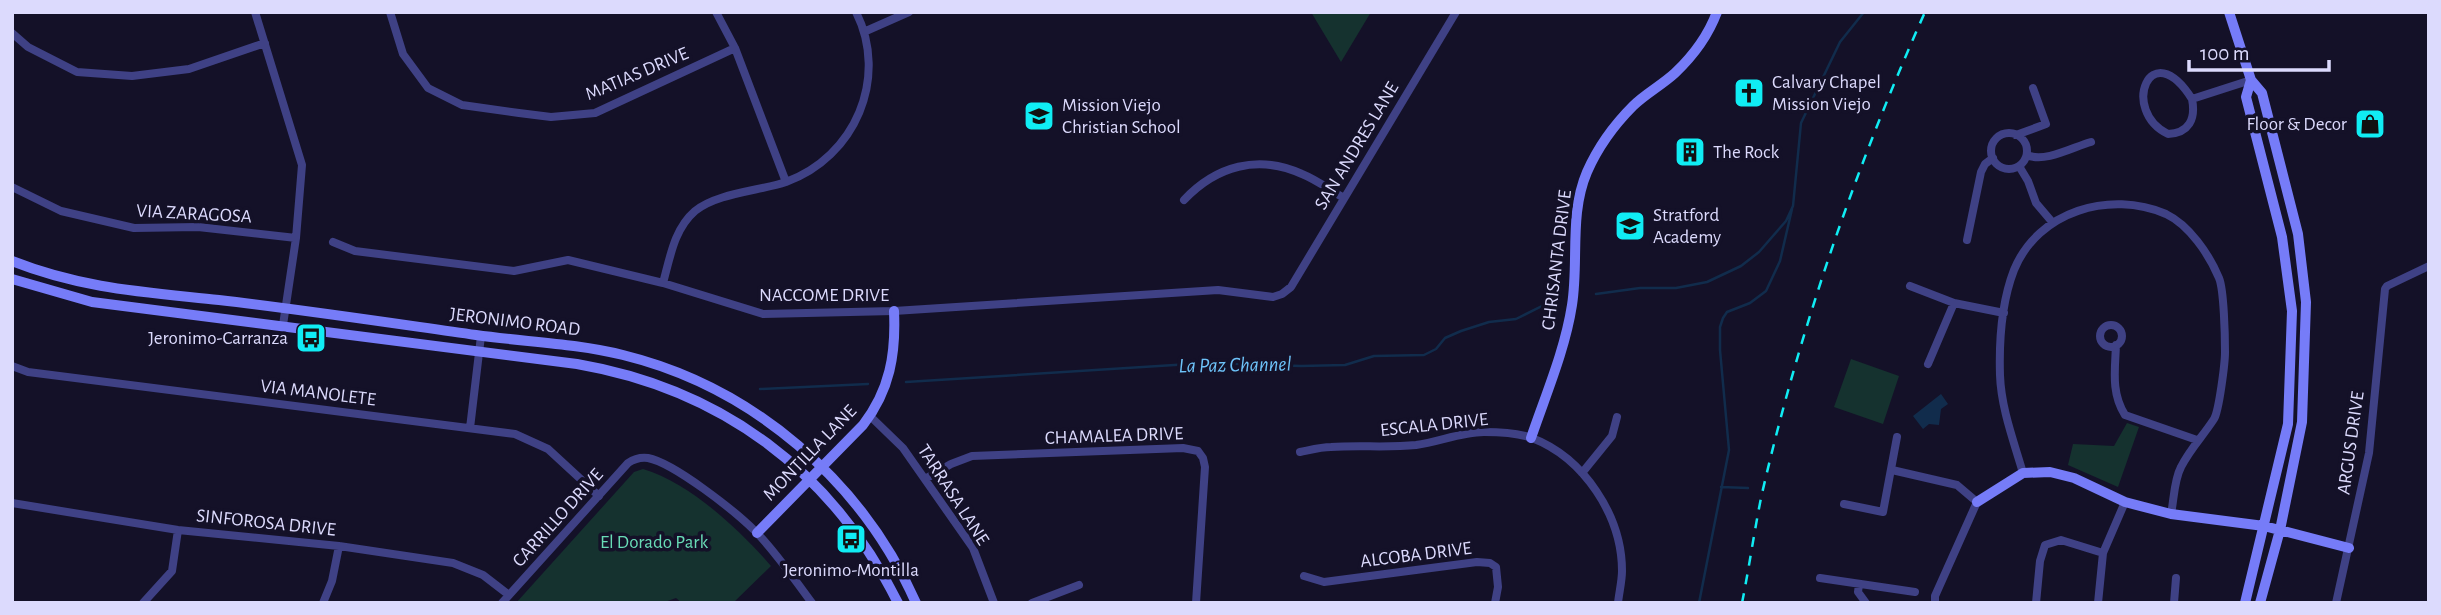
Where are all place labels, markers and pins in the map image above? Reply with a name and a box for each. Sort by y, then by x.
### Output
place label: Calvary Chapel Mission Viejo [1772,73,1881,114]
church icon: Calvary Chapel Mission Viejo [1732,76,1766,110]
place label: Mission Viejo Christian School [1062,96,1181,137]
school or university icon: Mission Viejo Christian School [1022,99,1056,133]
shop icon: Floor & Decor [2353,107,2387,141]
place label: Floor & Decor [2246,115,2347,134]
building icon: The Rock [1673,135,1707,169]
place label: The Rock [1713,143,1779,162]
place label: Stratford Academy [1653,206,1721,247]
school or university icon: Stratford Academy [1613,209,1647,243]
bus stop icon: Jeronimo-Carranza [294,321,328,355]
place label: Jeronimo-Carranza [148,329,288,348]
bus stop icon: Jeronimo-Montilla [834,522,868,556]
place label: Jeronimo-Montilla [783,561,919,580]

